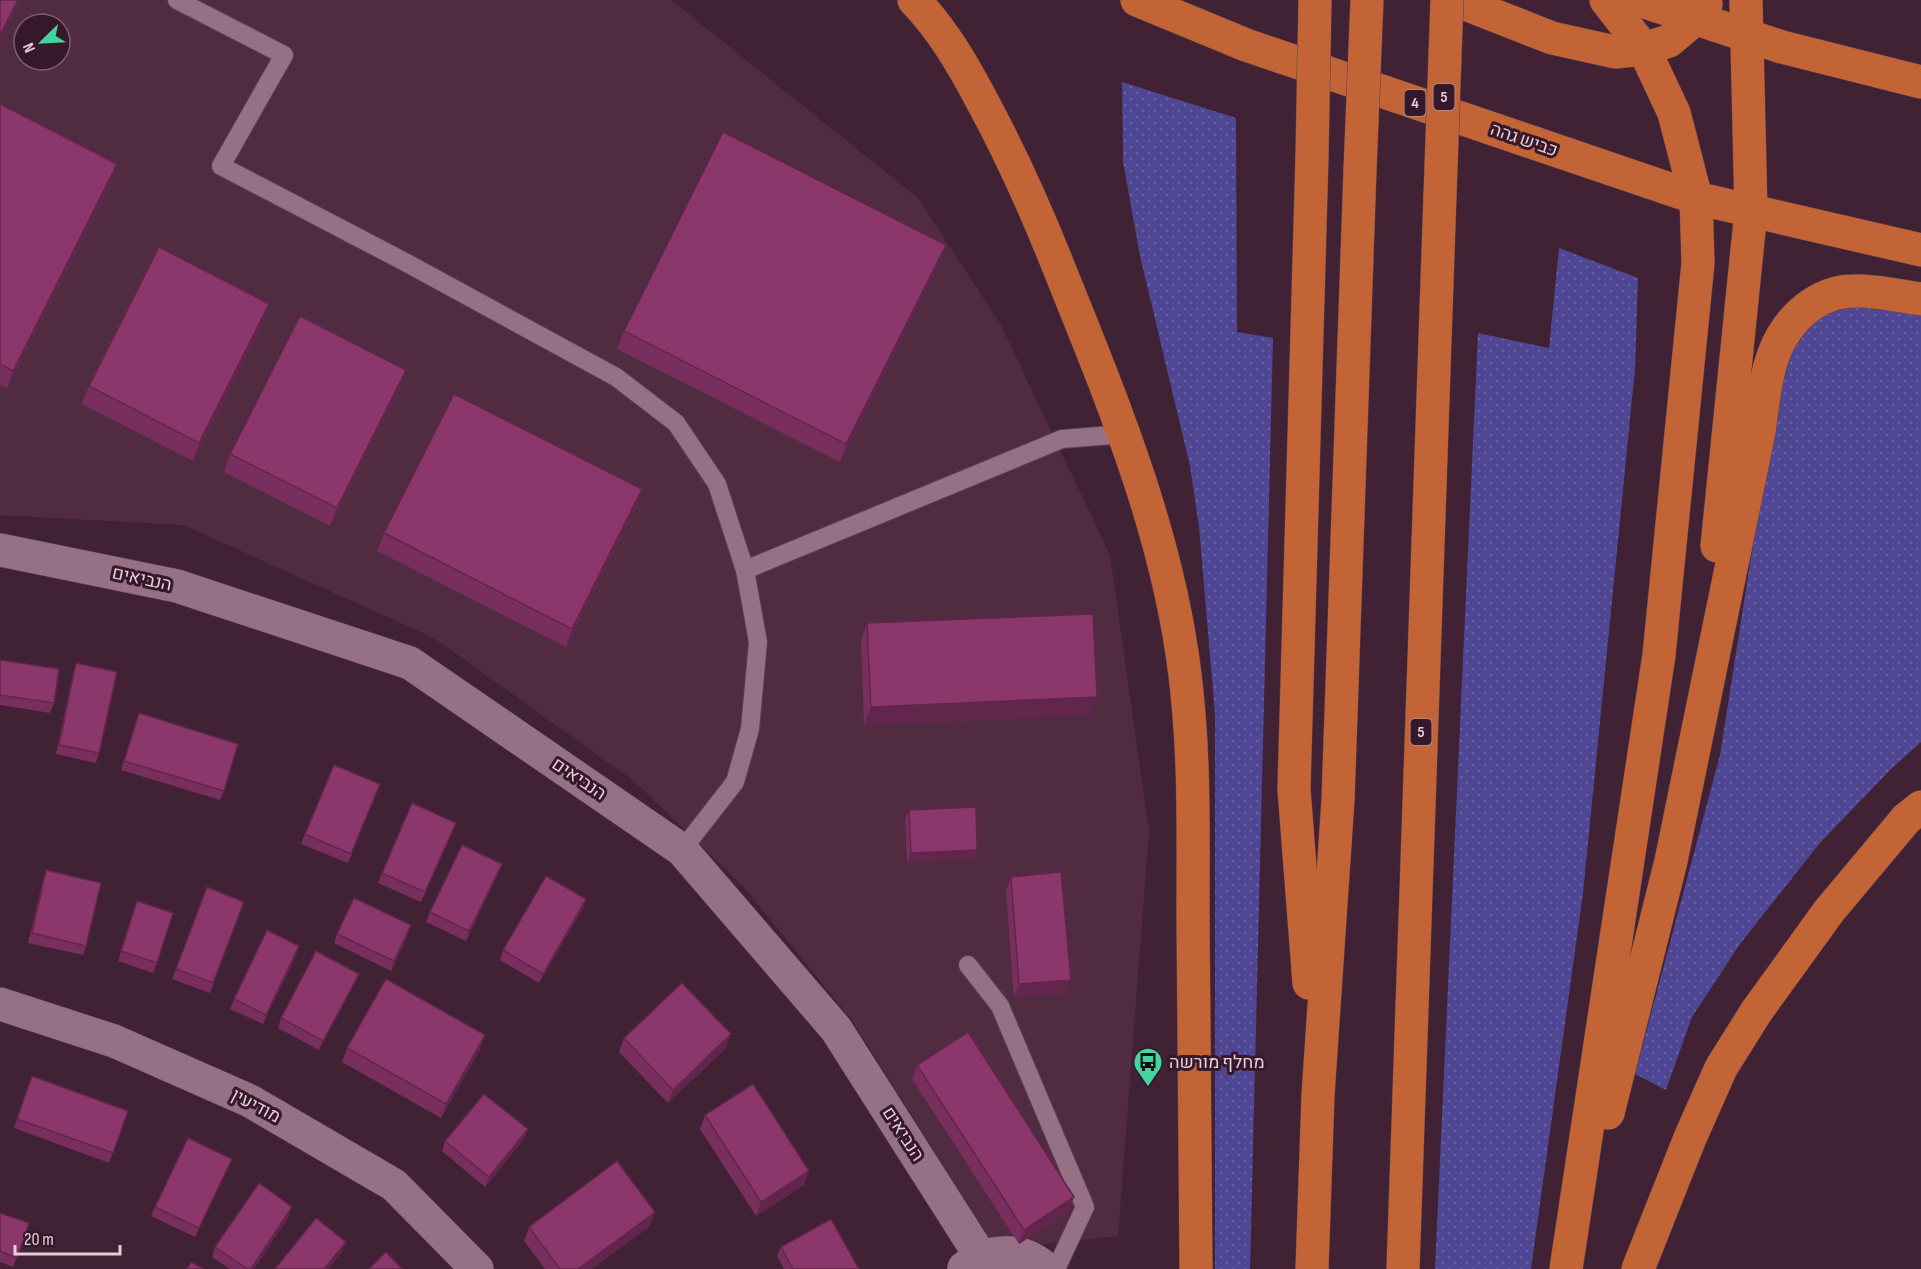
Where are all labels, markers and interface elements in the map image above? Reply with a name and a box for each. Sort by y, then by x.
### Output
north arrow [12,12,72,72]
text: N [19,40,40,55]
road number: 5 [1434,84,1454,110]
road number: 4 [1404,90,1426,116]
street label: כביש גהה [1488,119,1560,161]
street label: הנביאים [110,562,174,596]
road number: 5 [1410,719,1432,745]
street label: הנביאים [548,753,610,805]
bus stop icon: מחלף מורשה [1132,1046,1164,1088]
place label: מחלף מורשה [1169,1052,1265,1073]
street label: מודיעין [228,1084,284,1128]
street label: הנביאים [878,1103,928,1165]
scale bar [15,1218,120,1256]
text: 20 m [24,1229,54,1250]

